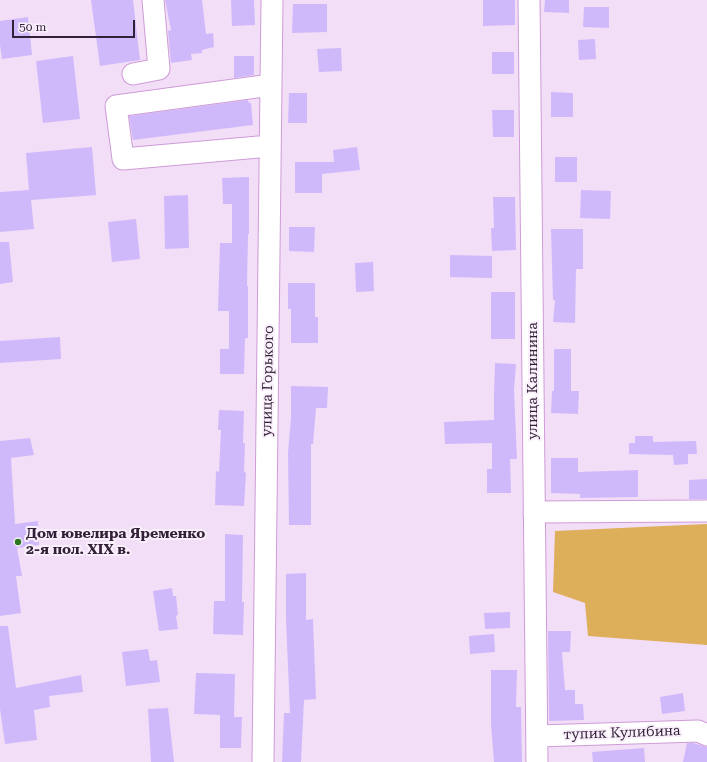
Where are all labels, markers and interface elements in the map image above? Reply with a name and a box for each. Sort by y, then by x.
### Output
scale bar [14,12,137,38]
text: 50 m [19,20,46,34]
street label: улица Калинина [525,322,541,440]
street label: улица Горького [259,325,277,437]
place label: Дом ювелира Яременко 2-я пол. XIX в. [26,526,205,558]
marker: Дом ювелира Яременко 2-я пол. XIX в. [13,537,23,547]
street label: тупик Кулибина [563,723,681,743]

